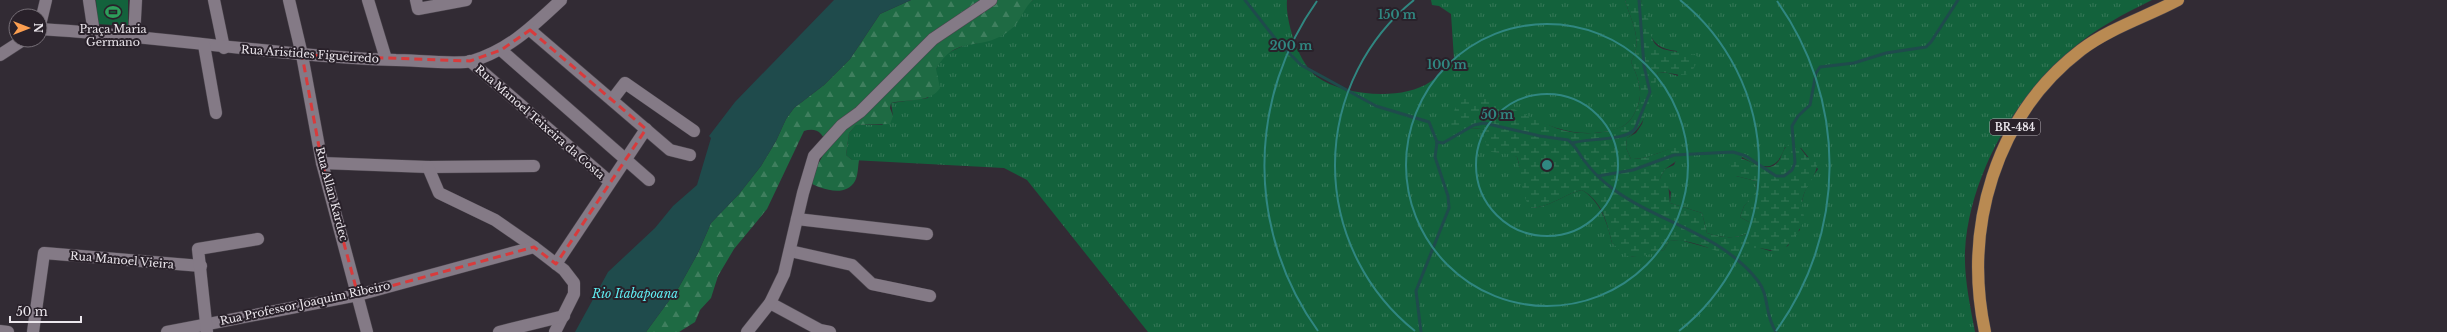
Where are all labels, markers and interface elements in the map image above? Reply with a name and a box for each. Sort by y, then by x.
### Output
sports icon: Praça Maria Germano [104,3,122,21]
text: 150 m [1378,7,1417,22]
north arrow [8,8,48,48]
place label: Praça Maria Germano [79,22,147,49]
text: N [31,23,45,34]
text: 200 m [1270,38,1313,53]
street label: Rua Aristides Figueiredo [241,42,379,66]
text: 100 m [1427,57,1468,72]
street label: Rua Manoel Teixeira da Costa [472,62,608,183]
text: 50 m [1481,107,1514,122]
road number: BR-484 [1990,119,2040,135]
street label: Rua Allan Kardec [313,146,351,243]
centre of rings [1540,158,1554,172]
street label: Rua Manoel Vieira [69,248,175,272]
street label: Rua Professor Joaquim Ribeiro [219,278,391,328]
water label: Rio Itabapoana [591,286,678,301]
scale bar [10,298,81,324]
text: 50 m [16,304,48,319]

